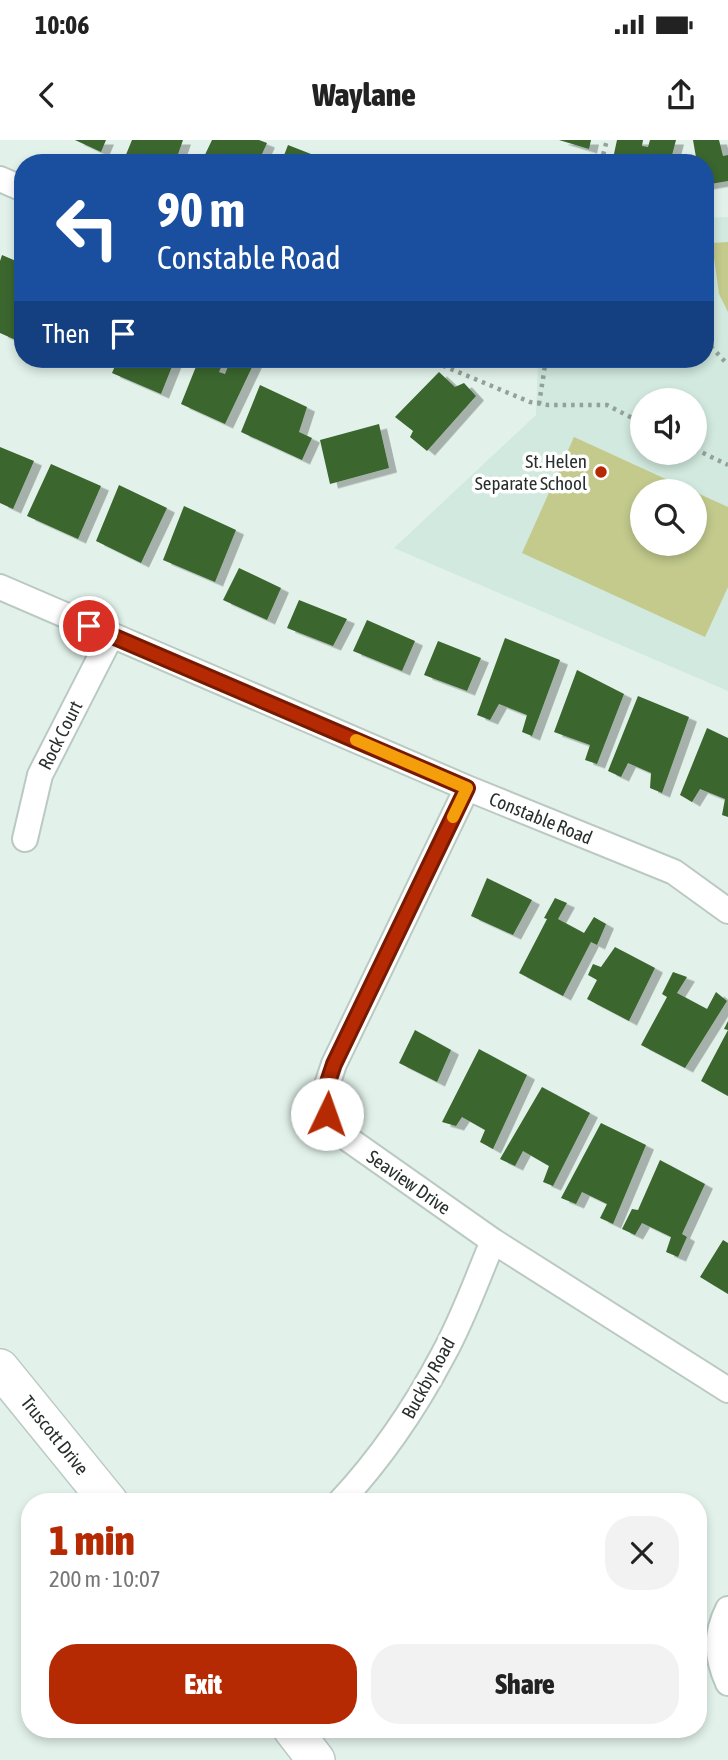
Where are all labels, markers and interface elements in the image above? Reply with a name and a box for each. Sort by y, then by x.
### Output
text: 10:06 [35,10,90,40]
icon: back [28,76,66,114]
text: Waylane [312,76,416,113]
icon: share [662,76,700,114]
text: 90 m [157,181,245,237]
icon: left [42,182,133,273]
text: Constable Road [157,239,341,276]
icon: arrive [104,315,142,353]
text: Then [42,319,90,349]
map controls [630,388,707,556]
button: sound [630,388,707,465]
place label: St. Helen Separate School [475,450,587,494]
marker: St. Helen Separate School [593,464,609,480]
button: search [630,479,707,556]
pin [59,596,119,656]
icon: arrive [70,607,108,645]
street label: Rock Court [33,697,87,773]
street label: Constable Road [486,787,596,849]
position arrow [290,1077,364,1151]
street label: Seaview Drive [363,1145,455,1219]
street label: Buckby Road [397,1334,459,1422]
street label: Truscott Drive [17,1391,93,1479]
text: 1 min [49,1516,135,1564]
button: close [605,1516,679,1590]
text: 200 m · 10:07 [49,1566,161,1592]
button: Exit [49,1644,357,1724]
button: Share [371,1644,679,1724]

